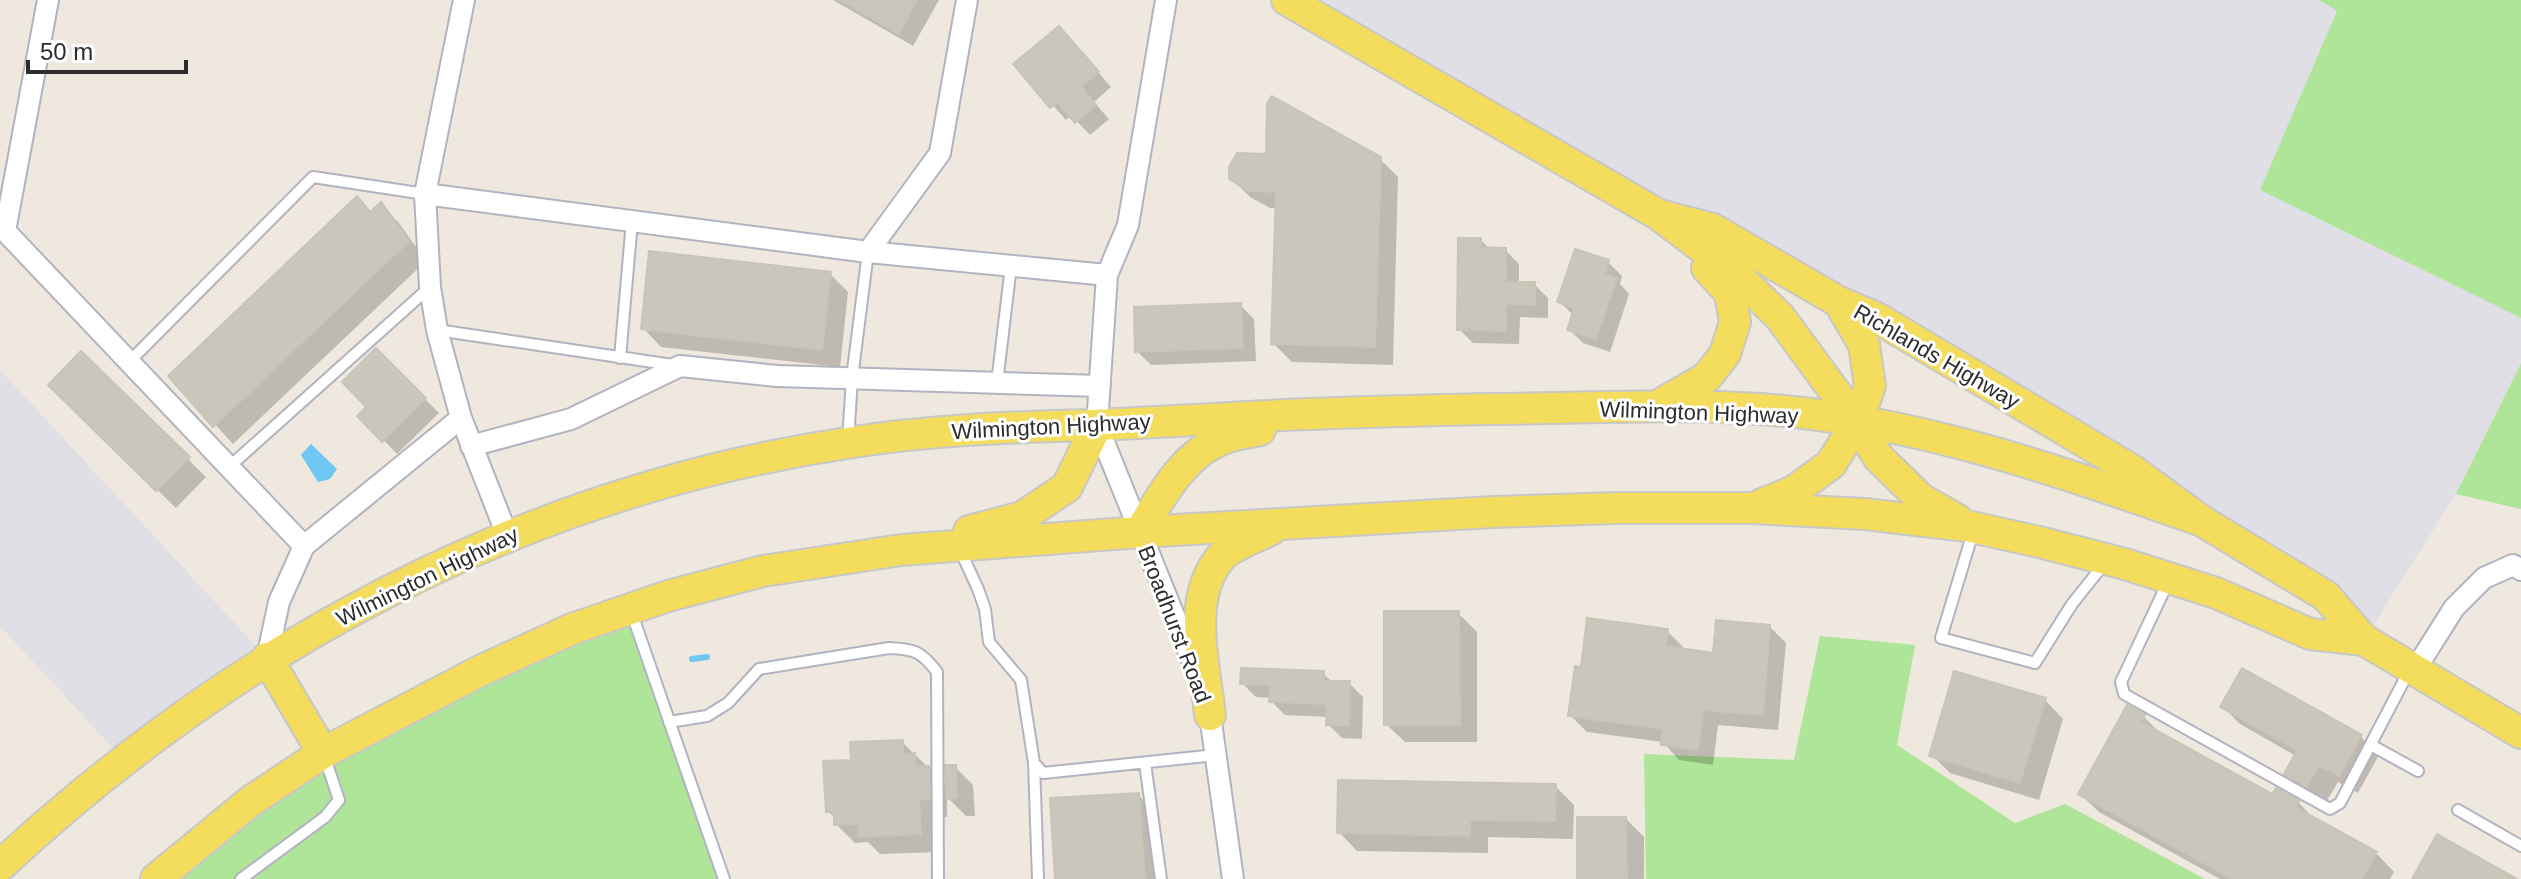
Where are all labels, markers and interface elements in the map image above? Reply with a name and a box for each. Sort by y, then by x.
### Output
scale bar [28,24,186,74]
text: 50 m [40,38,93,65]
street label: Richlands Highway [1849,299,2024,414]
street label: Wilmington Highway [1599,397,1799,428]
street label: Wilmington Highway [951,409,1151,444]
street label: Wilmington Highway [332,522,522,631]
street label: Broadhurst Road [1133,542,1216,706]

